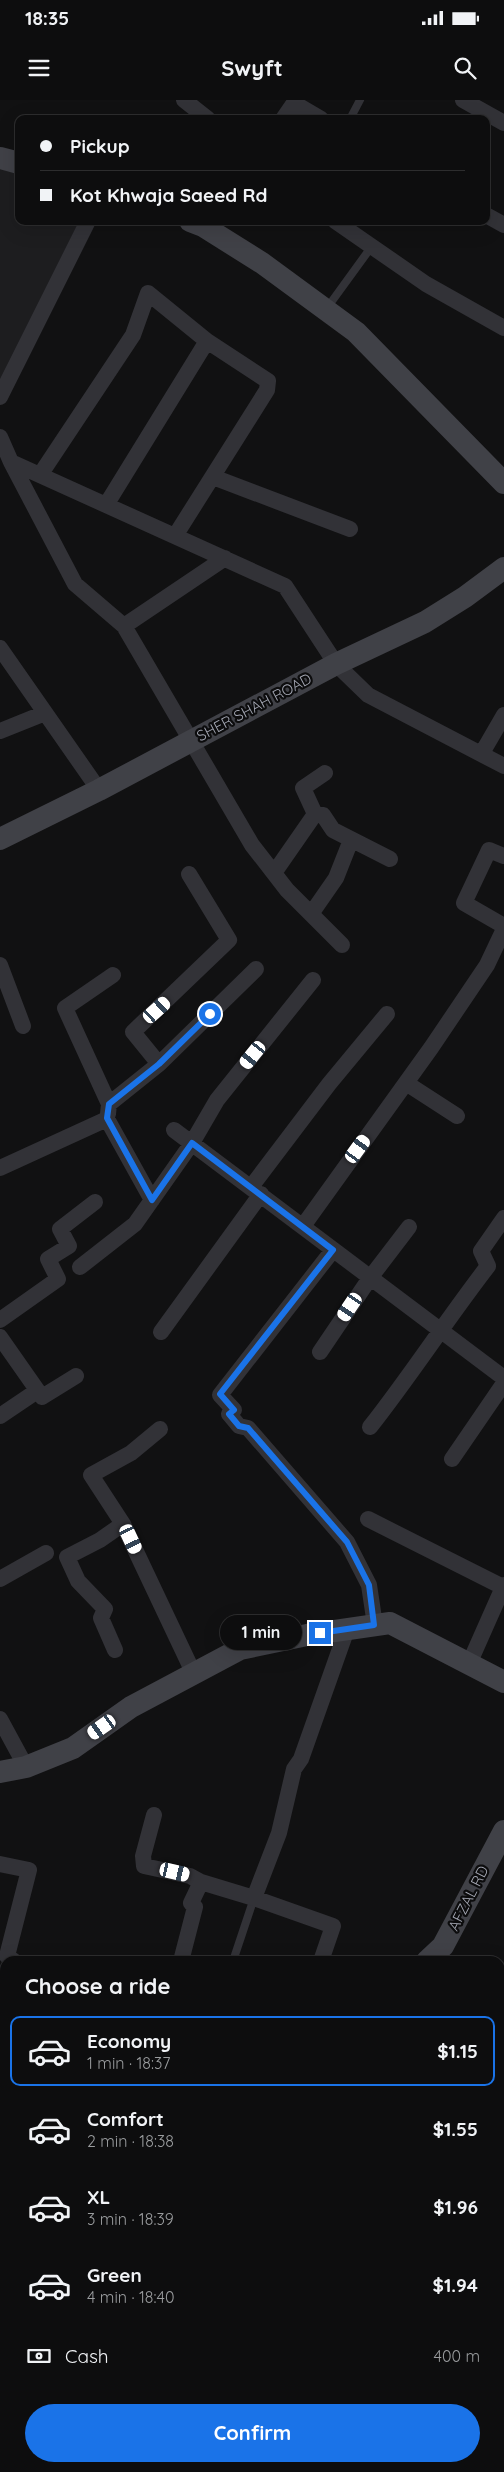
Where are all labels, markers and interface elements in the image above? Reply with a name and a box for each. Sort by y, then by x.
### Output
text: 18:35 [25,6,69,30]
icon: menu [25,54,53,82]
text: Swyft [221,54,283,82]
icon: search [451,54,479,82]
text: Pickup [70,134,130,158]
text: Kot Khwaja Saeed Rd [70,183,268,207]
street label: SHER SHAH ROAD [193,669,315,745]
car [140,994,173,1026]
route start [199,1003,221,1025]
car [237,1039,268,1071]
car [343,1132,372,1166]
car [335,1290,364,1324]
car [117,1522,144,1556]
callout: 1 min [220,1616,302,1650]
text: 1 min [242,1622,280,1642]
route end [309,1622,331,1644]
car [85,1712,118,1742]
car [158,1861,191,1883]
street label: AFZAL RD [444,1862,493,1934]
text: Choose a ride [25,1972,170,2000]
icon: car [27,2029,72,2074]
text: Economy [87,2029,171,2053]
text: $1.15 [437,2039,478,2063]
text: 1 min · 18:37 [87,2053,171,2073]
icon: car [27,2107,72,2152]
text: Comfort [87,2107,164,2131]
text: $1.55 [433,2117,478,2141]
text: 2 min · 18:38 [87,2131,174,2151]
icon: car [27,2185,72,2230]
text: XL [87,2185,110,2209]
text: $1.96 [433,2195,478,2219]
text: 3 min · 18:39 [87,2209,174,2229]
icon: car [27,2263,72,2308]
text: Green [87,2263,142,2287]
text: $1.94 [433,2273,478,2297]
text: 4 min · 18:40 [87,2287,174,2307]
icon: cash [25,2342,53,2370]
text: Cash [65,2344,109,2368]
text: 400 m [434,2346,480,2366]
button: Confirm [25,2404,480,2462]

